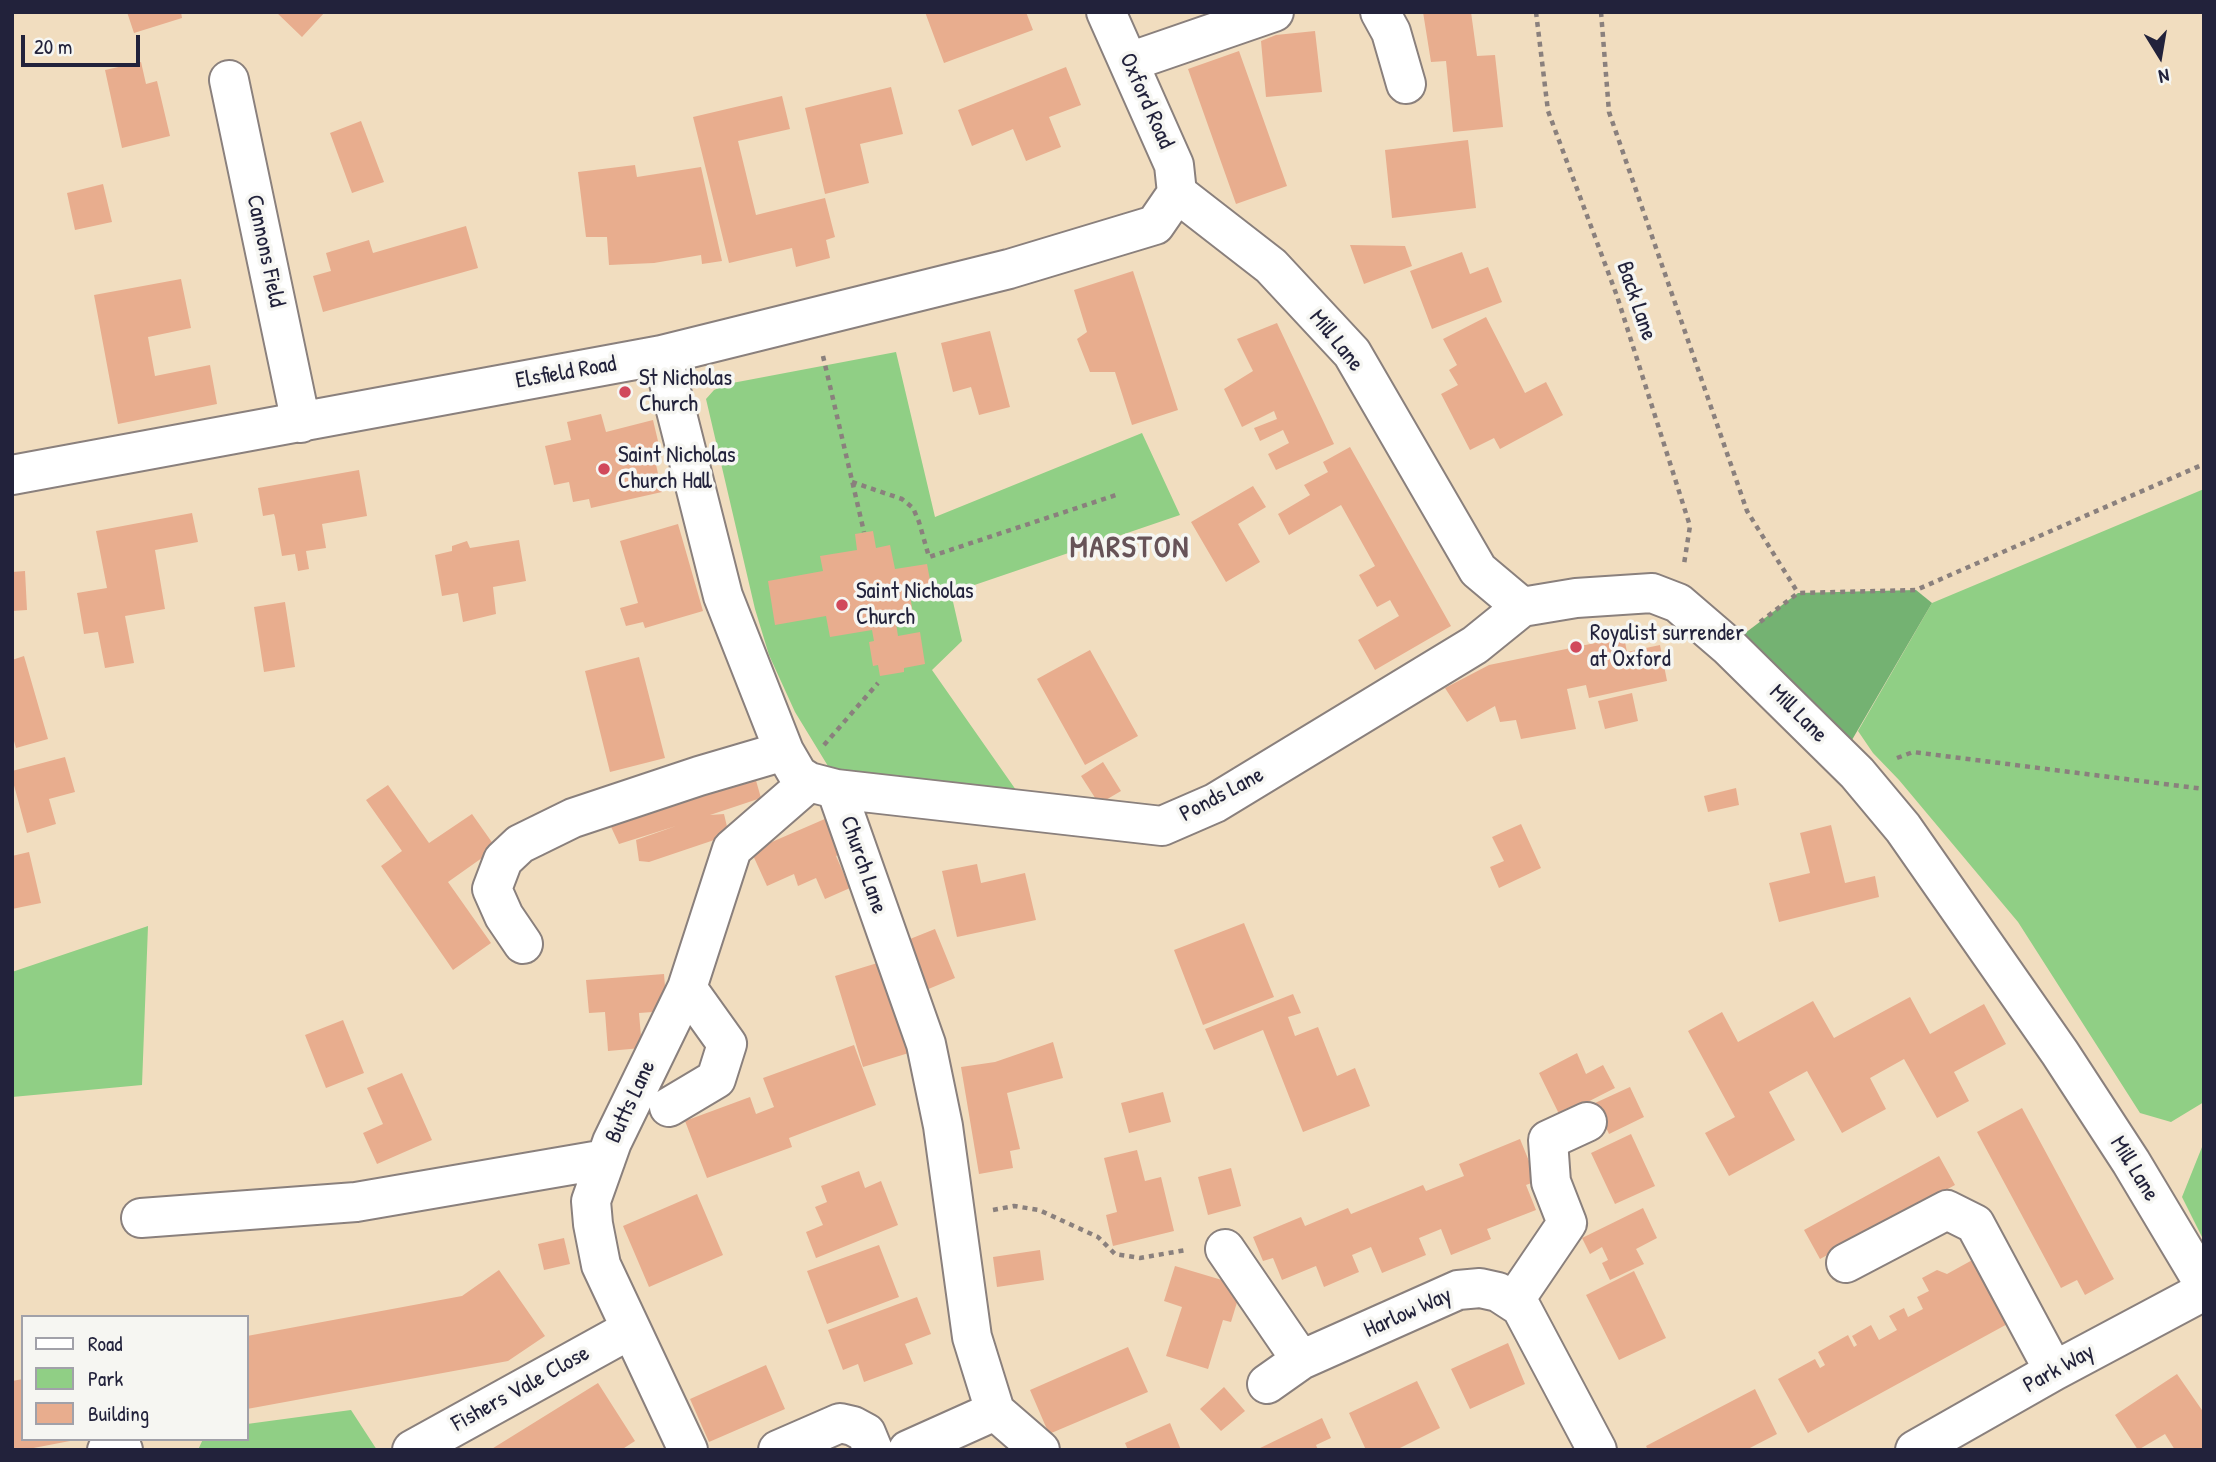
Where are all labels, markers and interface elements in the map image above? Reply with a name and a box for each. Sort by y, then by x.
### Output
scale bar [24,21,144,65]
north arrow [2125,21,2195,91]
text: 20 m [34,32,72,61]
street label: Oxford Road [1113,49,1179,153]
text: N [2157,63,2171,90]
street label: Cannons Field [240,192,290,310]
street label: Back Lane [1610,258,1662,344]
street label: Mill Lane [1303,305,1369,377]
street label: Elsfield Road [514,351,618,395]
place label: St Nicholas Church [639,365,732,419]
marker: St Nicholas Church [617,384,633,400]
place label: Saint Nicholas Church Hall [618,442,736,496]
marker: Saint Nicholas Church Hall [596,461,612,477]
district label: MARSTON [1071,531,1189,567]
place label: Saint Nicholas Church [856,578,974,632]
marker: Saint Nicholas Church [834,597,850,613]
place label: Royalist surrender at Oxford [1590,620,1744,674]
marker: Royalist surrender at Oxford [1568,639,1584,655]
street label: Mill Lane [1763,679,1833,749]
street label: Ponds Lane [1175,761,1269,829]
street label: Church Lane [833,813,893,917]
street label: Butts Lane [600,1056,662,1148]
street label: Mill Lane [2103,1132,2165,1206]
street label: Harlow Way [1360,1282,1456,1344]
legend [21,1315,248,1441]
text: Road [88,1329,122,1358]
street label: Park Way [2019,1338,2099,1400]
street label: Fishers Vale Close [447,1340,595,1438]
text: Park [88,1364,123,1393]
text: Building [88,1399,149,1428]

